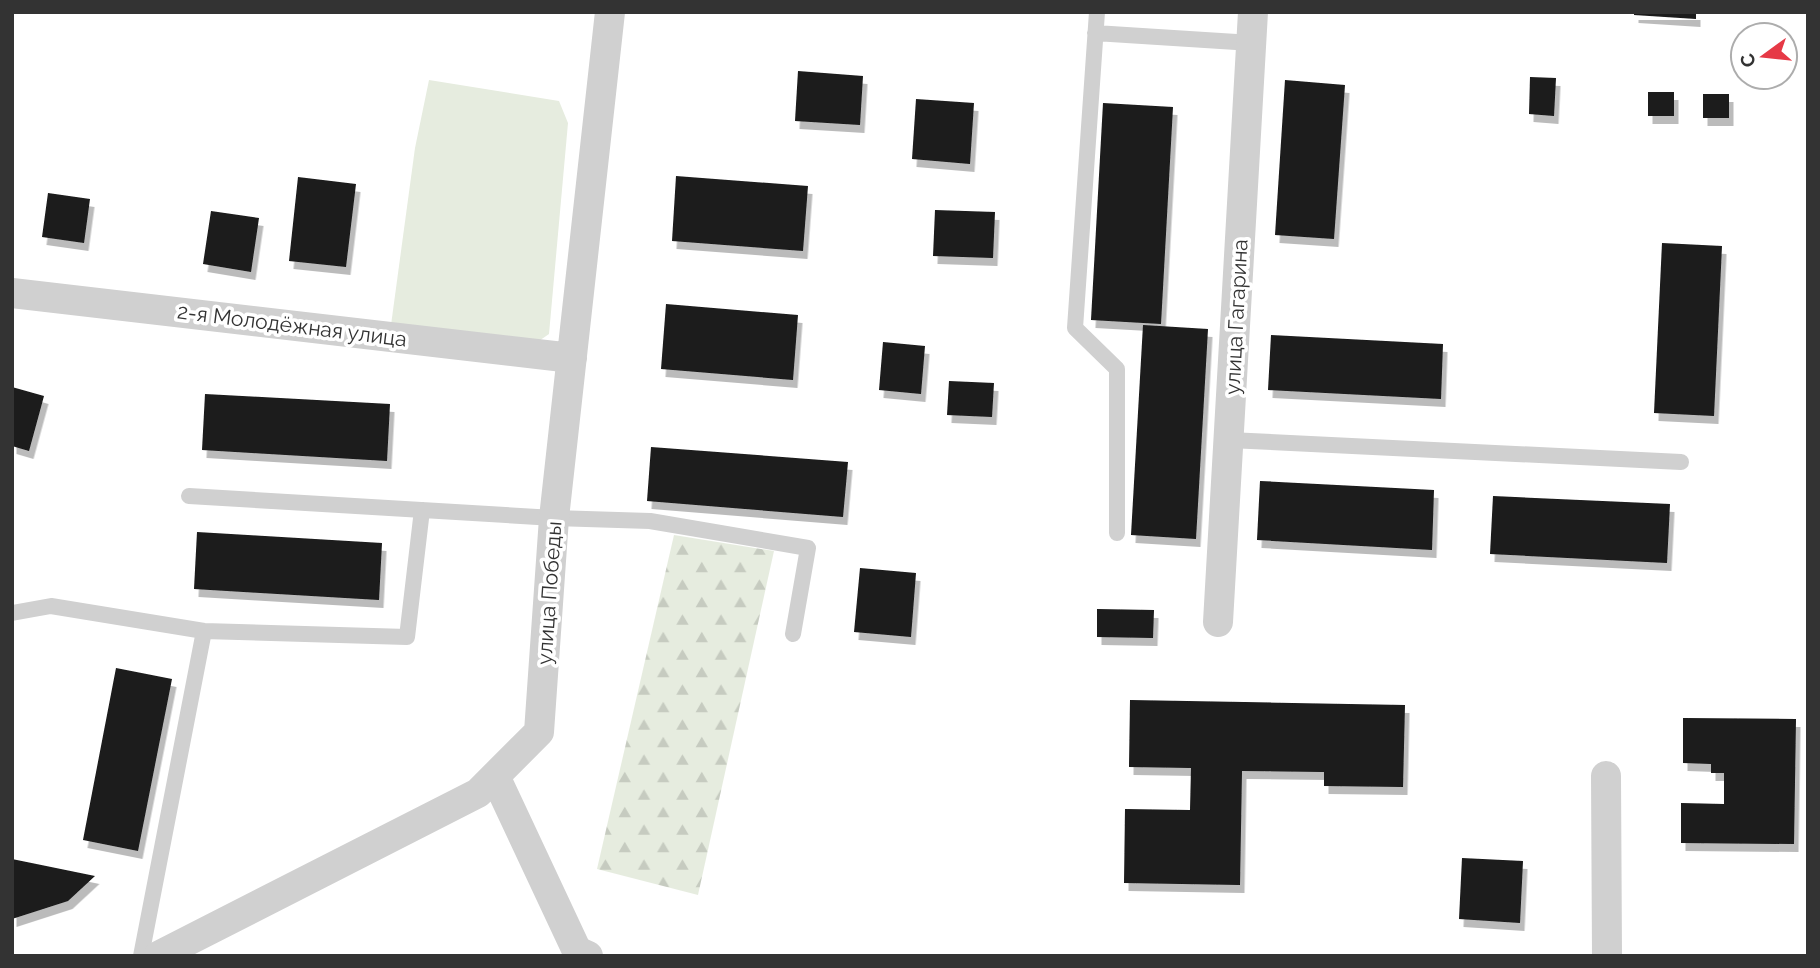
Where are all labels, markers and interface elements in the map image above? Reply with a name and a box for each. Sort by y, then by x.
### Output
north arrow [1729,21,1799,91]
text: С [1735,51,1760,70]
street label: улица Гагарина [1219,238,1253,396]
street label: 2-я Молодёжная улица [176,299,408,351]
street label: улица Победы [532,520,566,666]

